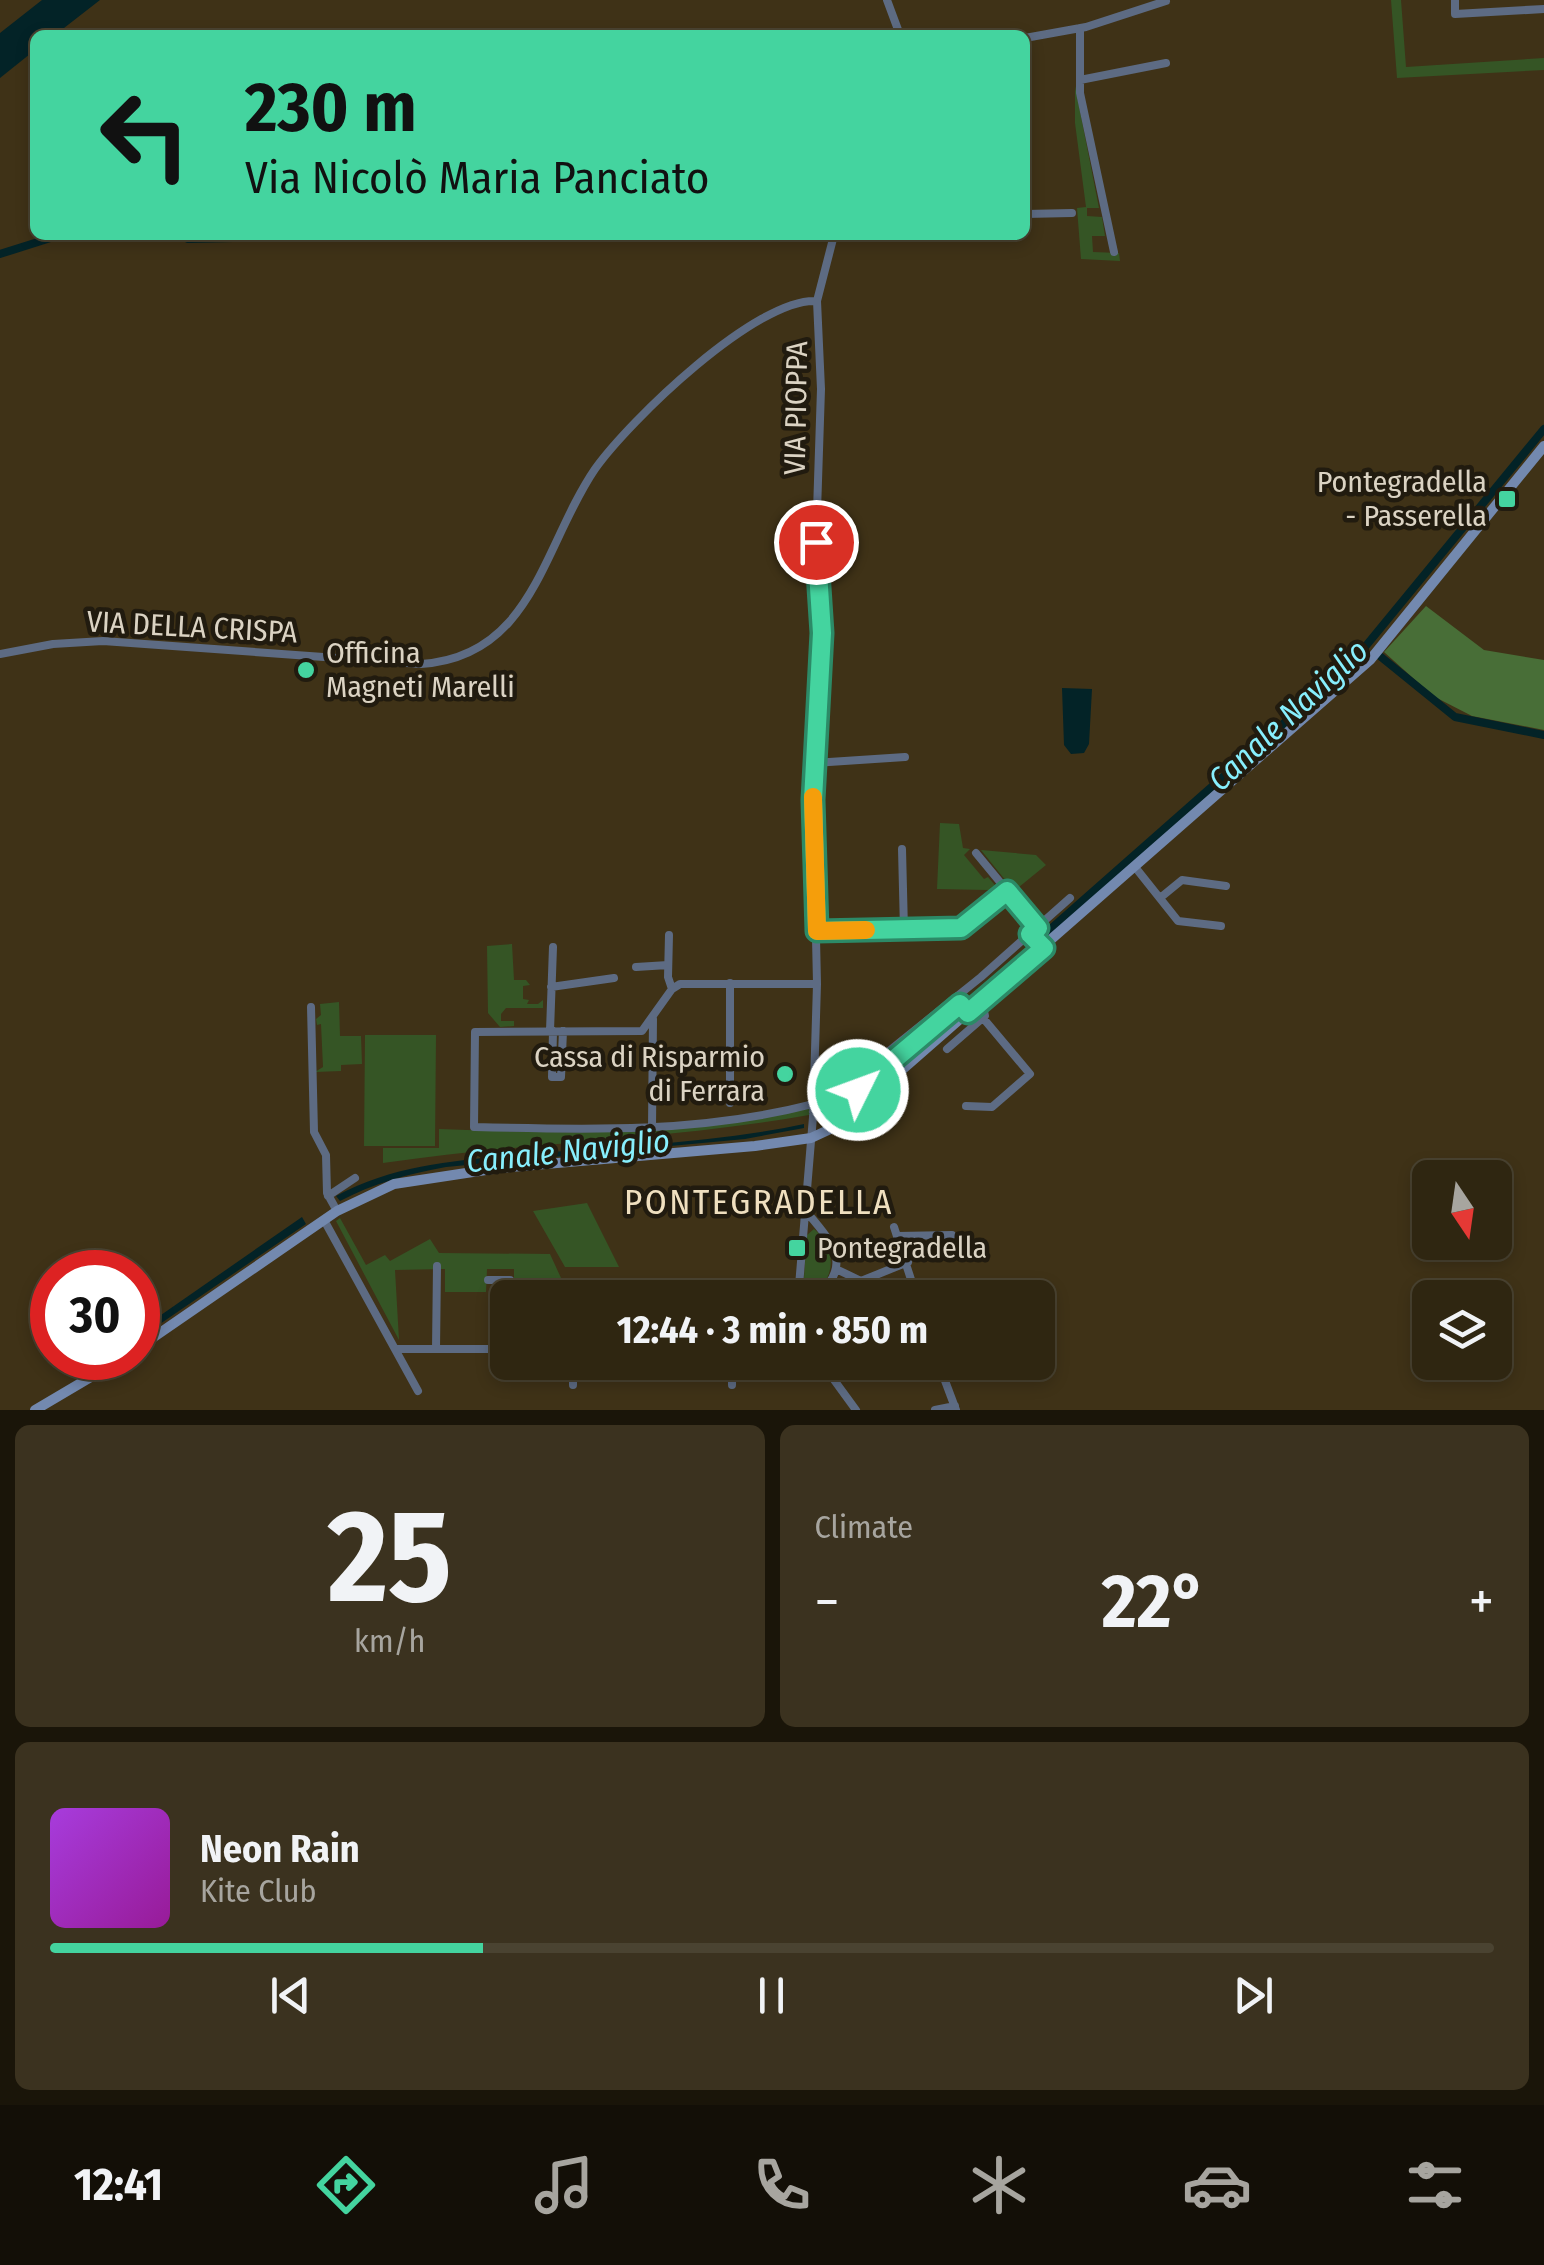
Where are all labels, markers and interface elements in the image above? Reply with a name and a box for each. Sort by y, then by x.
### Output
text: 230 m [245,66,417,150]
icon: left [80,70,210,200]
text: Via Nicolò Maria Panciato [245,151,710,205]
street label: VIA PIOPPA [777,341,815,475]
place label: Pontegradella - Passerella [1317,464,1487,534]
marker: Pontegradella - Passerella [1496,488,1518,510]
pin [774,500,859,585]
icon: arrive [789,515,844,570]
street label: VIA DELLA CRISPA [86,604,298,651]
water label: Canale Naviglio [1200,631,1376,799]
place label: Officina Magneti Marelli [326,635,515,705]
marker: Officina Magneti Marelli [295,659,317,681]
position arrow [806,1038,910,1142]
place label: Cassa di Risparmio di Ferrara [534,1039,765,1109]
marker: Cassa di Risparmio di Ferrara [774,1063,796,1085]
water label: Canale Naviglio [464,1121,672,1181]
north arrow [1412,1160,1512,1260]
map controls [1412,1160,1512,1380]
district label: PONTEGRADELLA [624,1181,894,1223]
place label: Pontegradella [817,1230,987,1266]
marker: Pontegradella [786,1237,808,1259]
speed limit sign: 30 [30,1250,160,1380]
button: layers [1412,1280,1512,1380]
text: 12:44 · 3 min · 850 m [617,1307,928,1353]
text: 25 [328,1479,452,1635]
text: Climate [815,1508,913,1546]
text: 22° [1102,1557,1206,1647]
text: − [815,1569,839,1635]
text: + [1469,1569,1494,1635]
text: km/h [354,1622,425,1660]
text: Neon Rain [200,1826,360,1872]
text: Kite Club [200,1872,316,1910]
icon: previous [263,1968,318,2023]
icon: pause [744,1968,799,2023]
icon: next [1226,1968,1281,2023]
icon: directions [311,2150,381,2220]
icon: music [529,2150,599,2220]
icon: phone [747,2150,817,2220]
icon: climate [964,2150,1034,2220]
icon: car [1182,2150,1252,2220]
icon: filters [1400,2150,1470,2220]
text: 12:41 [74,2158,163,2212]

